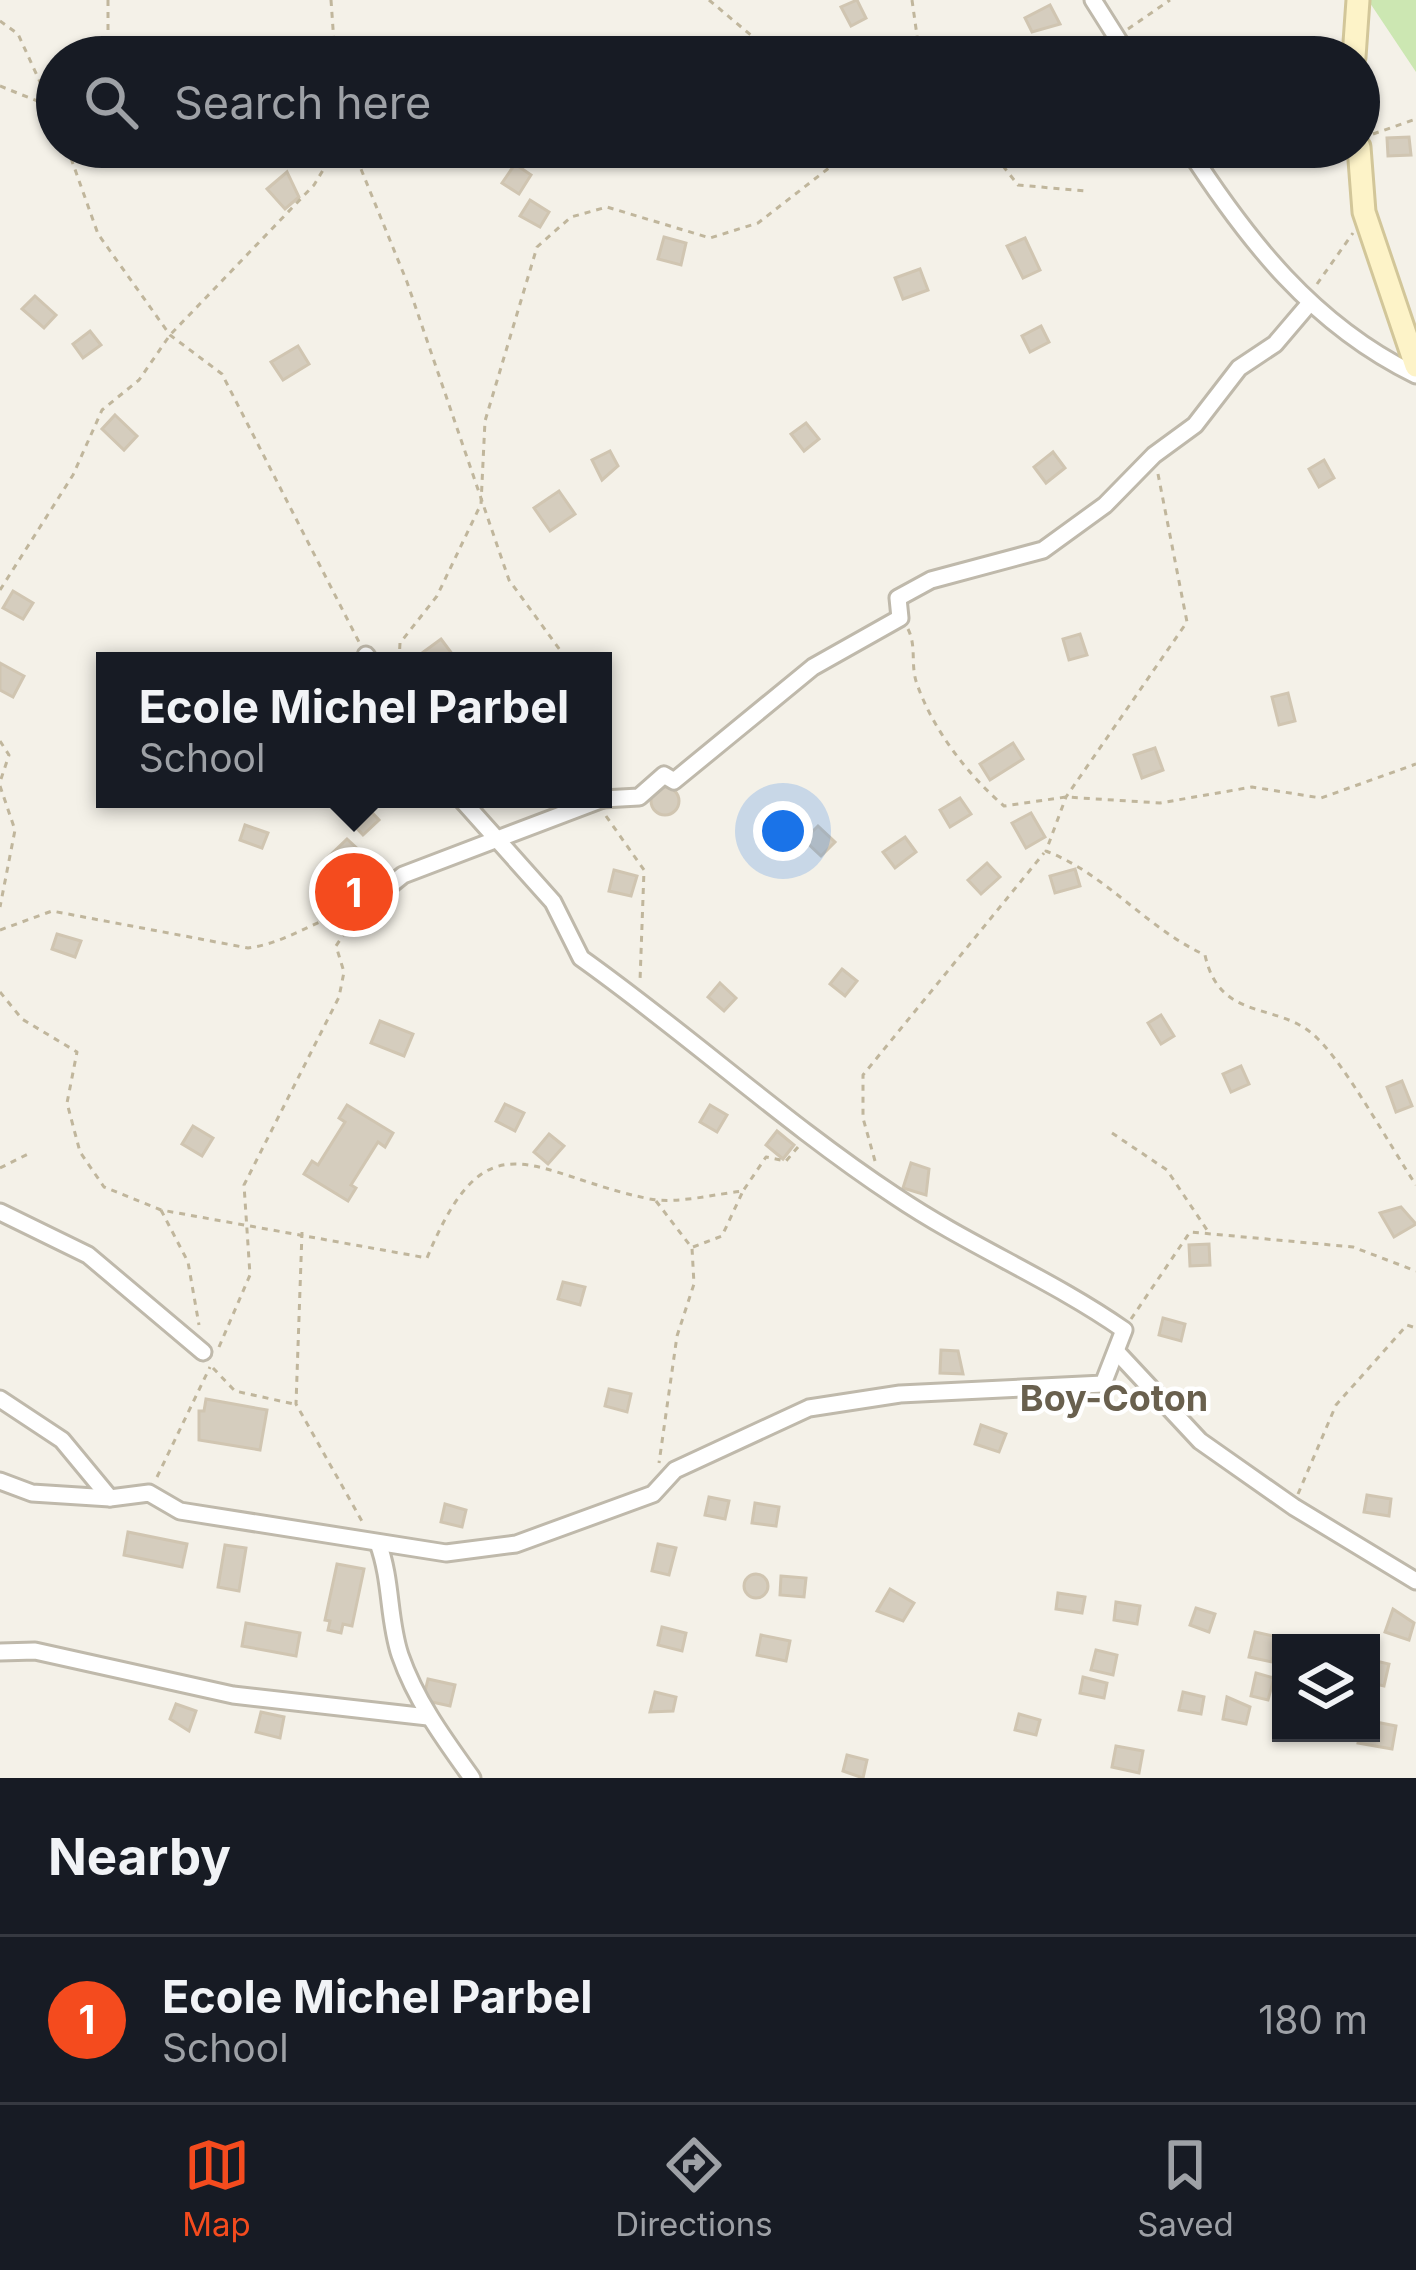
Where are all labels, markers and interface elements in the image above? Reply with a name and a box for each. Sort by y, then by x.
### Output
search box [36,36,1380,168]
icon: search [78,69,144,135]
text: Search here [174,75,431,130]
popup [96,652,612,808]
text: Ecole Michel Parbel [139,679,569,734]
text: School [139,734,265,781]
your location [753,801,813,861]
pin: 1 [315,847,393,937]
district label: Boy-Coton [1020,1376,1208,1420]
map controls [1272,1634,1380,1742]
button: layers [1272,1634,1380,1742]
text: Nearby [48,1826,231,1887]
text: Ecole Michel Parbel [162,1969,592,2024]
text: 1 [79,1996,95,2043]
text: 180 m [1258,1996,1368,2043]
text: School [162,2024,289,2071]
tab: Map [182,2132,251,2244]
tab: Directions [615,2132,773,2244]
tab: Saved [1137,2132,1234,2244]

